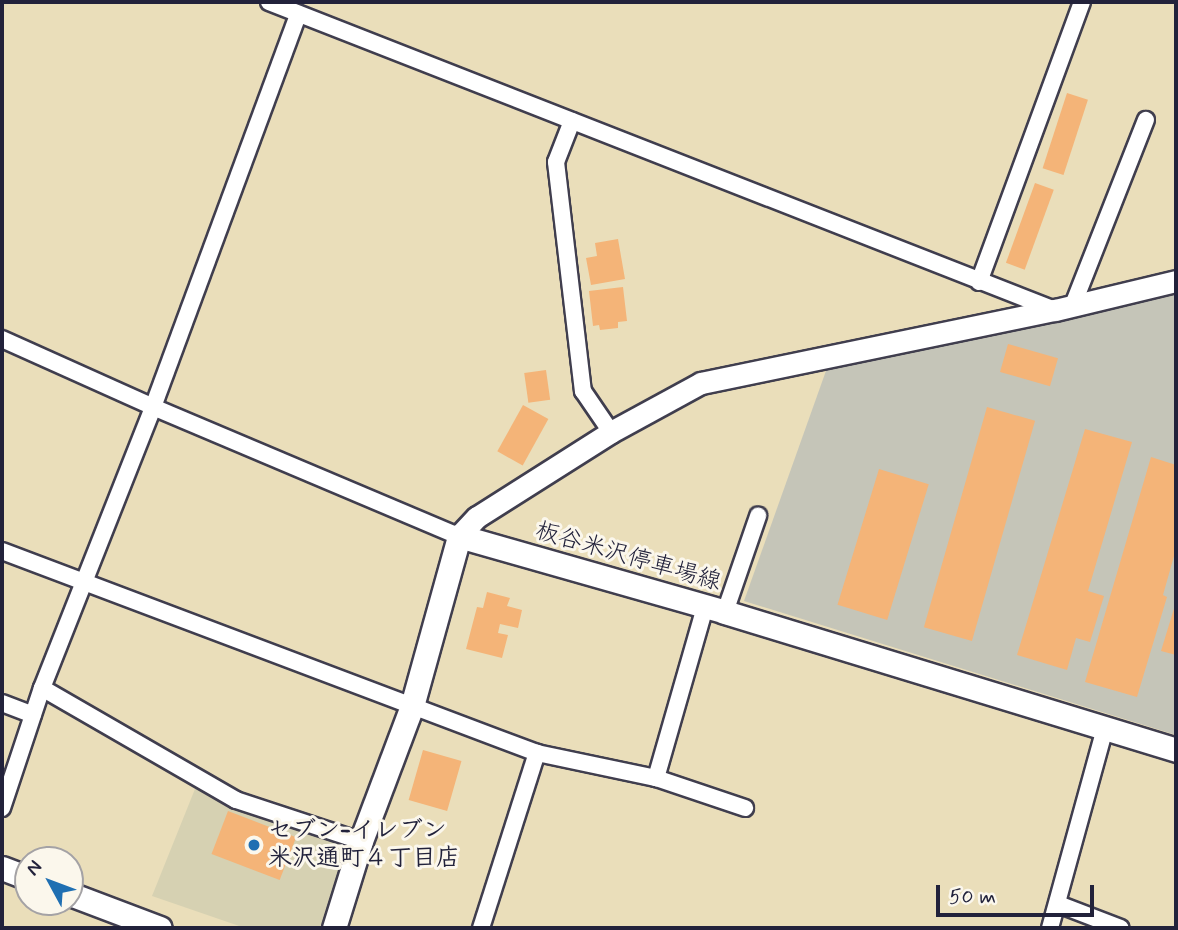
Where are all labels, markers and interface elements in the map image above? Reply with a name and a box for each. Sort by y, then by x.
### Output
street label: 板谷米沢停車場線 [532,517,724,597]
place label: セブン-イレブン 米沢通町４丁目店 [268,817,460,873]
marker: セブン-イレブン 米沢通町４丁目店 [246,837,262,853]
north arrow [14,846,84,916]
text: N [21,855,48,881]
scale bar [940,870,1098,914]
text: 50 m [949,883,996,911]

